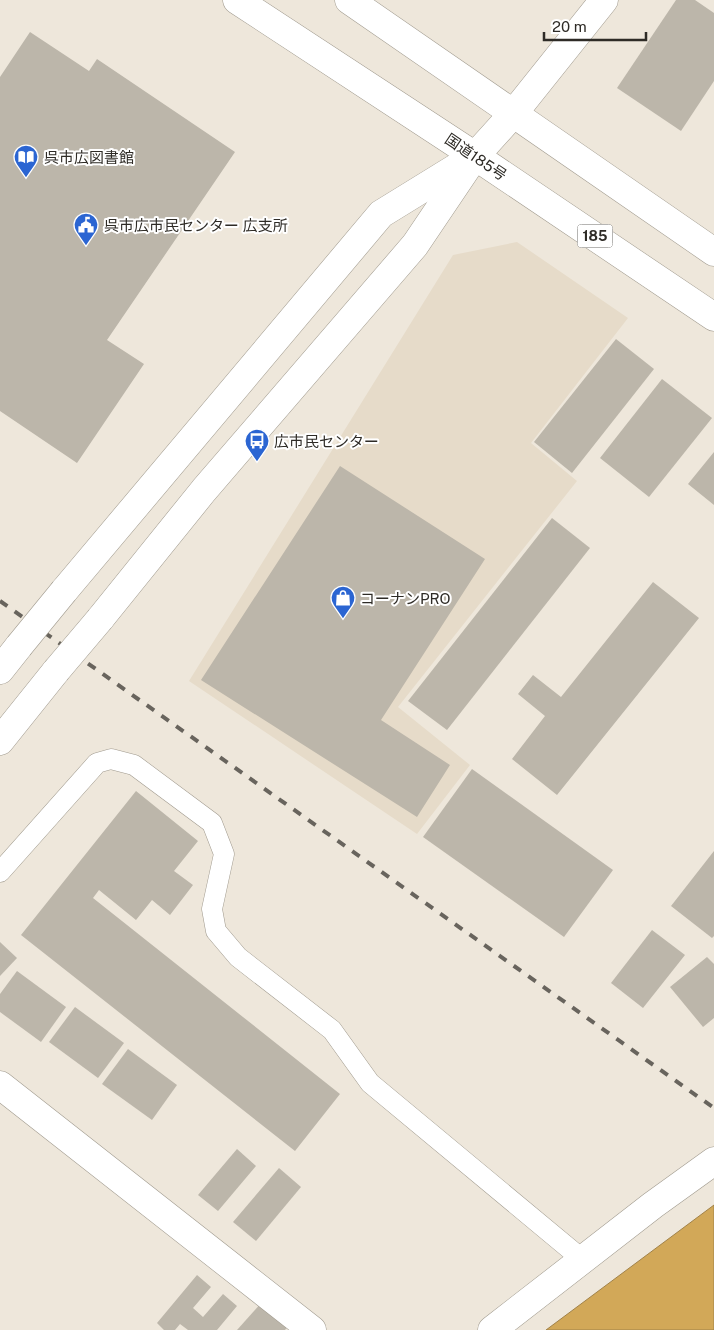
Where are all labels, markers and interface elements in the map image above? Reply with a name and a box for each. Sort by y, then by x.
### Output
scale bar [544,10,646,42]
text: 20 m [552,18,587,35]
street label: 国道185号 [442,130,510,184]
library icon: 呉市広図書館 [13,144,39,178]
place label: 呉市広図書館 [44,149,134,166]
public building icon: 呉市広市民センター 広支所 [73,212,99,246]
place label: 呉市広市民センター 広支所 [104,217,288,234]
road number: 185 [578,225,612,248]
bus stop icon: 広市民センター [244,428,270,462]
place label: 広市民センター [274,433,379,450]
shop icon: コーナンPRO [330,585,356,619]
place label: コーナンPRO [360,590,451,607]

